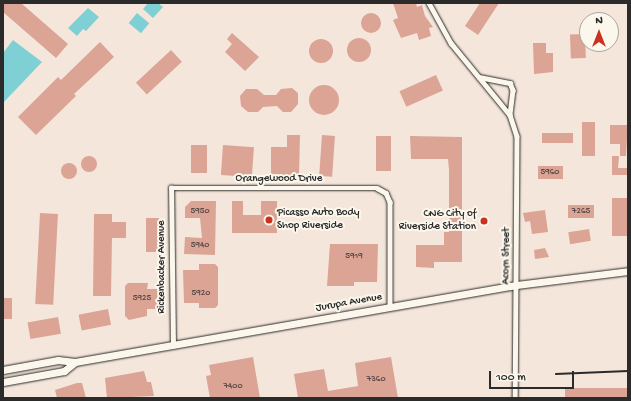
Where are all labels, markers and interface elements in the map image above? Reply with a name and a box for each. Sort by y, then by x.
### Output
north arrow [579,12,619,52]
text: N [595,15,603,27]
house number: 5960 [541,168,559,178]
street label: Orangewood Drive [236,172,322,186]
house number: 5950 [190,207,210,217]
place label: Picasso Auto Body Shop Riverside [277,207,359,233]
house number: 7265 [572,207,590,217]
place label: CNG City of Riverside Station [399,208,476,234]
marker: Picasso Auto Body Shop Riverside [264,215,274,225]
marker: CNG City of Riverside Station [479,216,489,226]
street label: Rickenbacker Avenue [155,220,169,314]
street label: Acorn Street [500,227,514,285]
house number: 5940 [191,241,209,251]
house number: 5919 [345,252,363,262]
house number: 5920 [192,289,210,299]
street label: Jurupa Avenue [315,291,383,315]
house number: 5925 [133,294,151,304]
scale bar [491,363,576,389]
text: 100 m [496,371,526,385]
house number: 7360 [366,375,386,385]
house number: 7400 [223,382,243,392]

